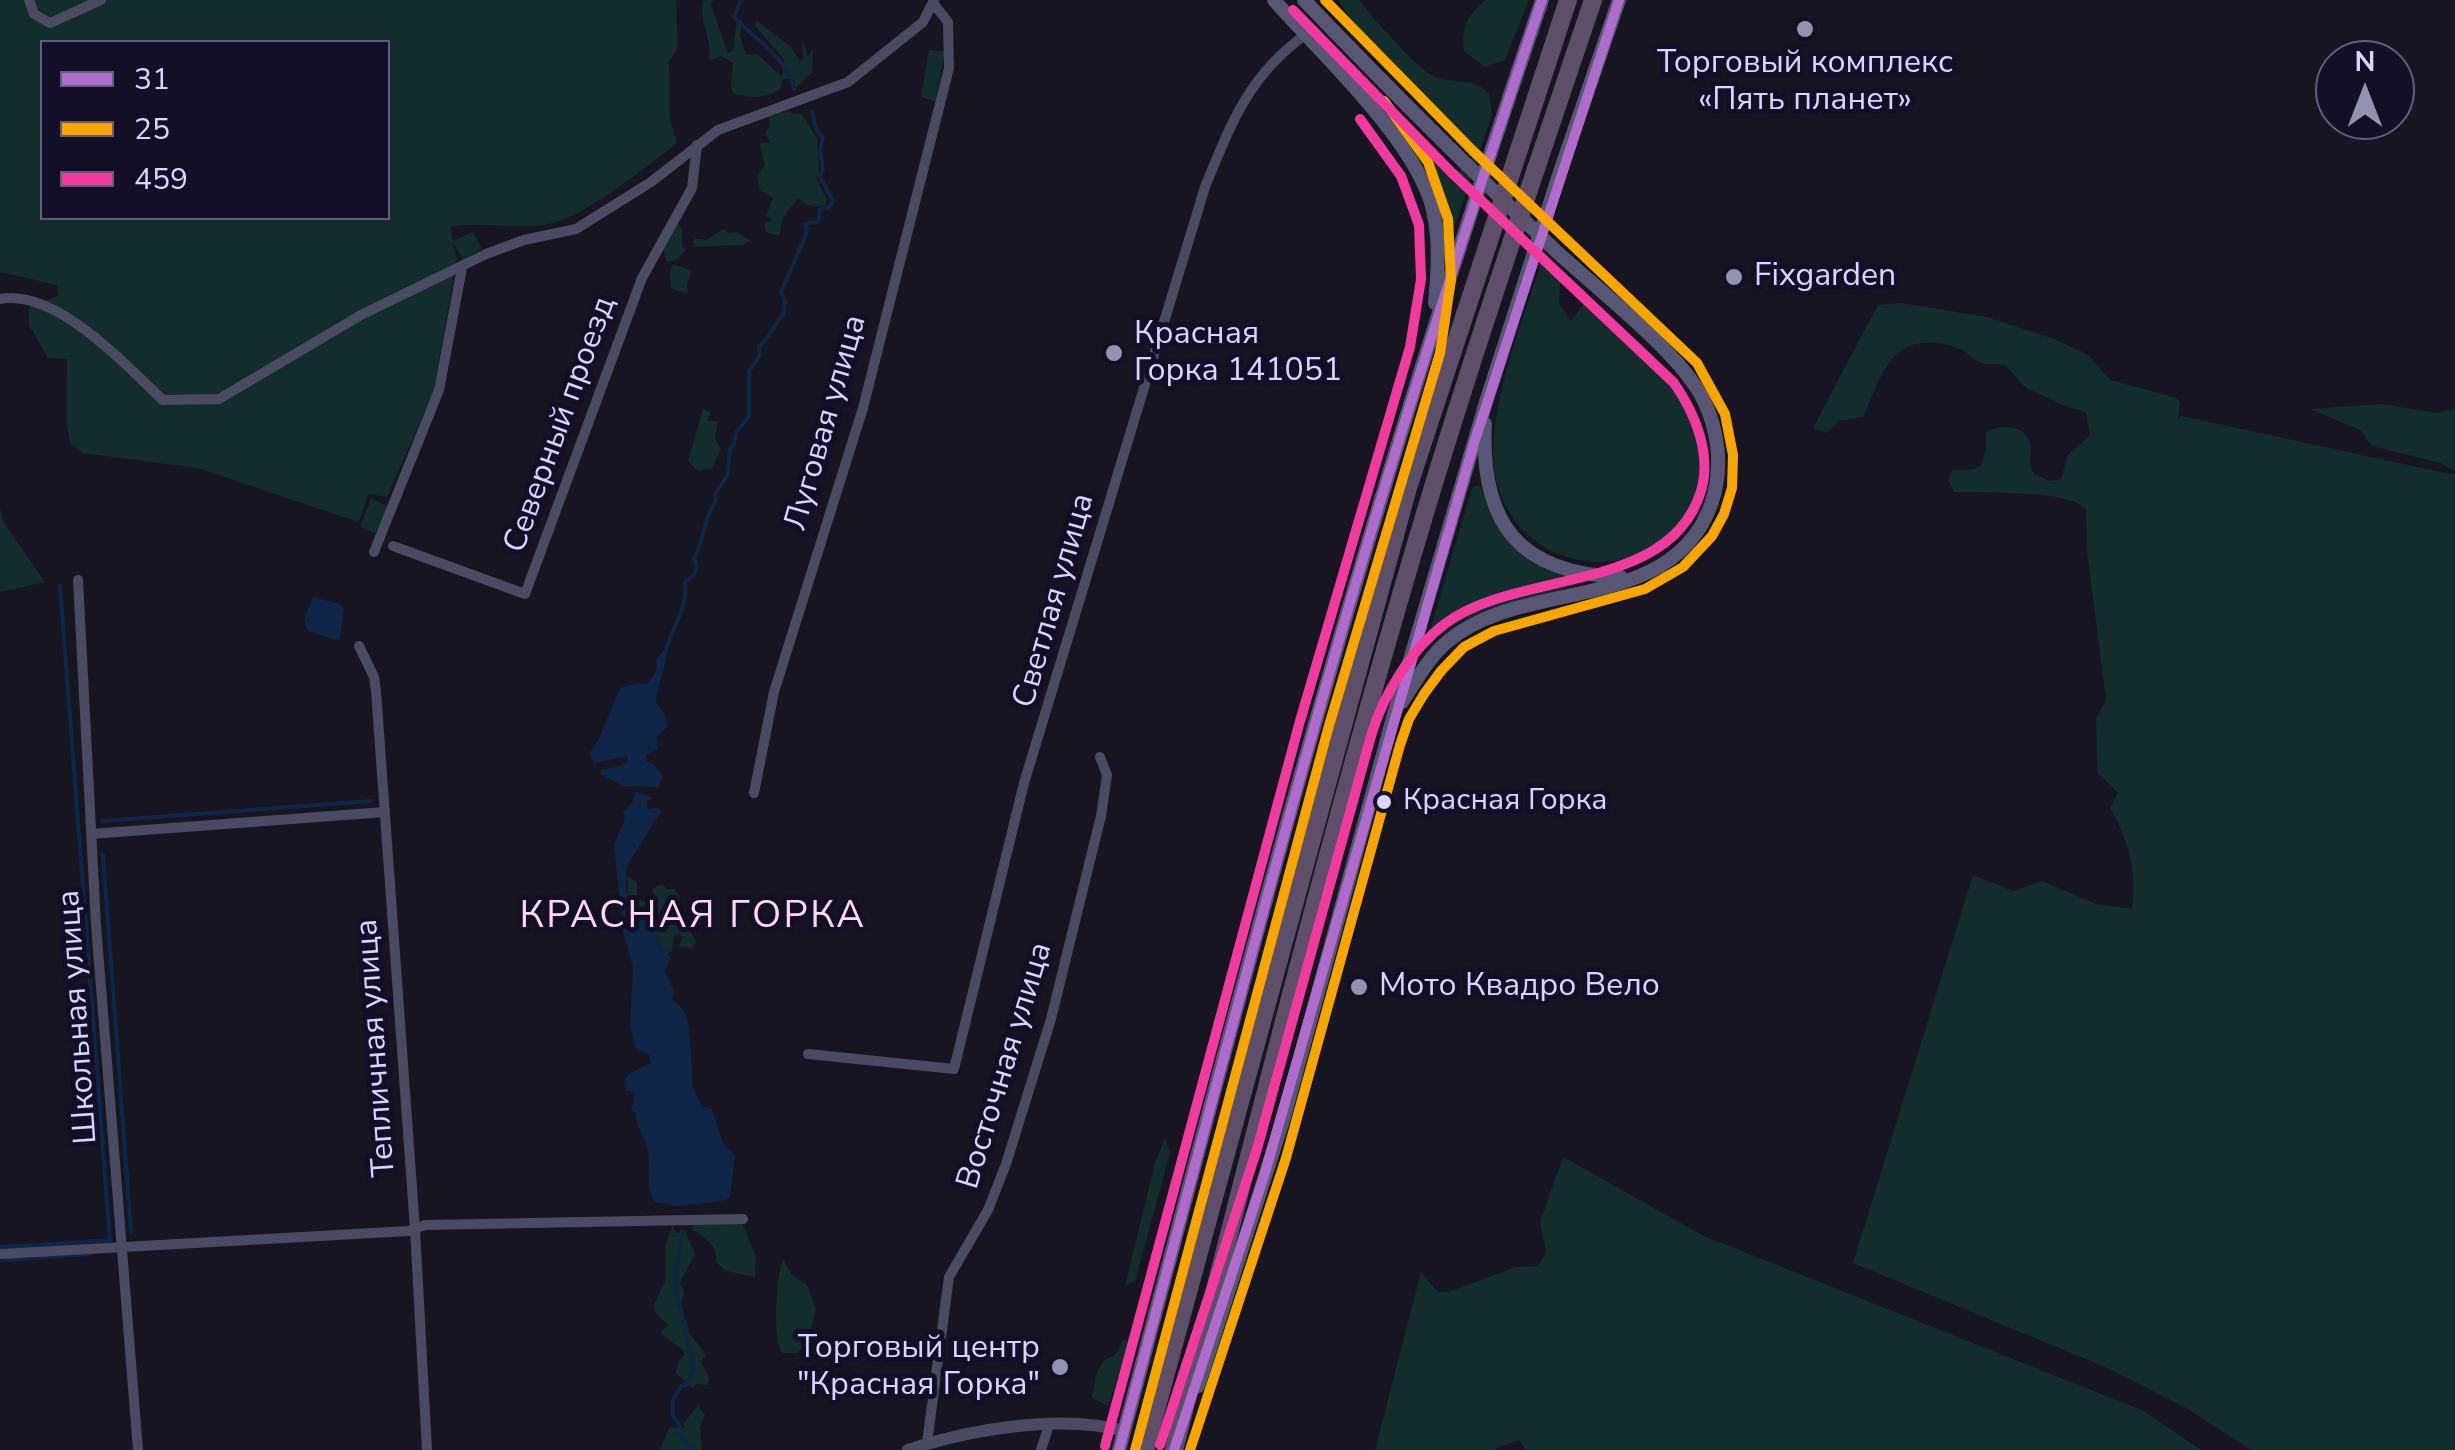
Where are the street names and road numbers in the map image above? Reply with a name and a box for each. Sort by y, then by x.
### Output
street label: Северный проезд [497,292,625,558]
street label: Луговая улица [778,311,876,535]
street label: Светлая улица [1006,490,1104,712]
street label: Школьная улица [51,889,107,1145]
street label: Тепличная улица [349,918,405,1178]
street label: Восточная улица [950,938,1062,1194]

